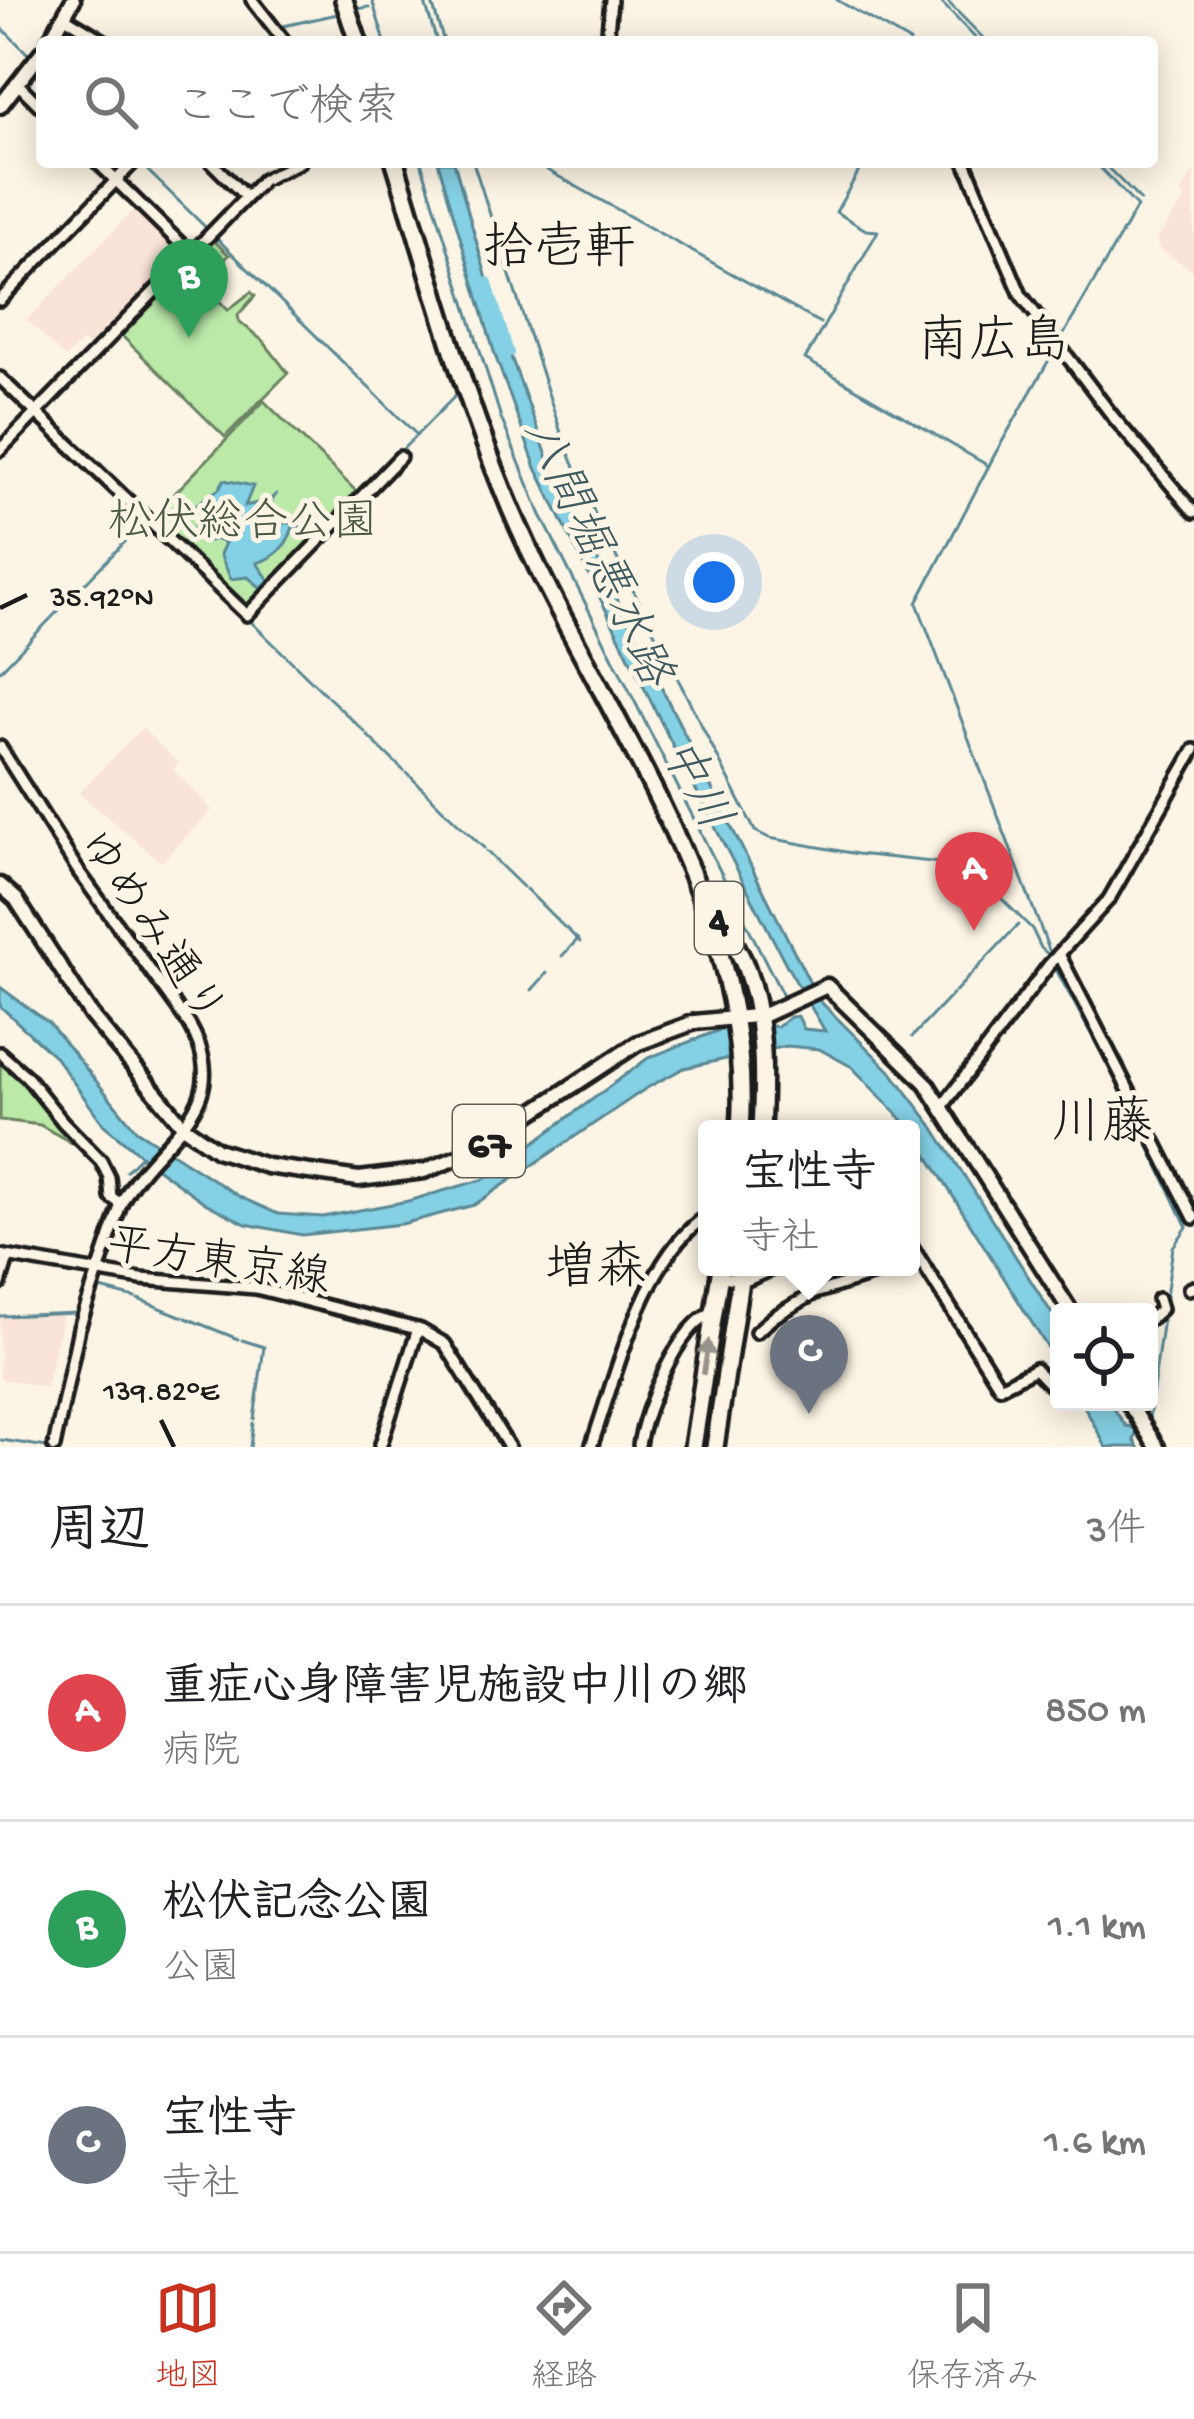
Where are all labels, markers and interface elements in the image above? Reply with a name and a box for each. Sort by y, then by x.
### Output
search box [36,36,1158,168]
icon: search [78,69,144,135]
text: ここで検索 [174,84,399,137]
district label: 拾壱軒 [482,220,636,283]
pin: B [150,239,228,338]
district label: 南広島 [917,313,1071,376]
water label: 八間堀悪水路 [507,411,683,700]
park label: 松伏総合公園 [108,497,378,552]
your location [684,552,744,612]
text: 35.92°N [49,583,154,618]
water label: 中川 [644,729,742,842]
street label: ゆめみ通り [64,821,234,1037]
pin: A [935,832,1013,931]
road number: 4 [695,882,743,954]
district label: 川藤 [1051,1095,1153,1158]
road number: 67 [453,1105,525,1177]
popup [698,1120,920,1276]
text: 宝性寺 [741,1150,877,1203]
text: 寺社 [741,1218,820,1264]
street label: 平方東京線 [103,1220,333,1309]
district label: 増森 [545,1240,647,1303]
map controls [1050,1303,1158,1411]
button: locate [1050,1303,1158,1411]
pin: C [770,1315,848,1414]
one-way arrow [697,1338,716,1375]
text: 139.82°E [102,1377,220,1412]
text: 周辺 [48,1505,150,1565]
text: 3件 [1087,1510,1146,1556]
text: 重症心身障害児施設中川の郷 [162,1664,747,1717]
text: A [75,1690,99,1736]
text: 850 m [1045,1690,1146,1736]
text: 病院 [162,1732,240,1778]
text: 松伏記念公園 [162,1880,432,1933]
text: B [77,1906,97,1952]
text: 1.1 km [1048,1906,1146,1952]
text: 公園 [162,1948,240,1994]
text: 宝性寺 [162,2096,297,2149]
text: C [76,2122,98,2168]
text: 1.6 km [1044,2122,1146,2168]
text: 寺社 [162,2164,240,2210]
tab: 地図 [155,2275,221,2398]
tab: 経路 [531,2275,597,2398]
tab: 保存済み [907,2275,1039,2398]

